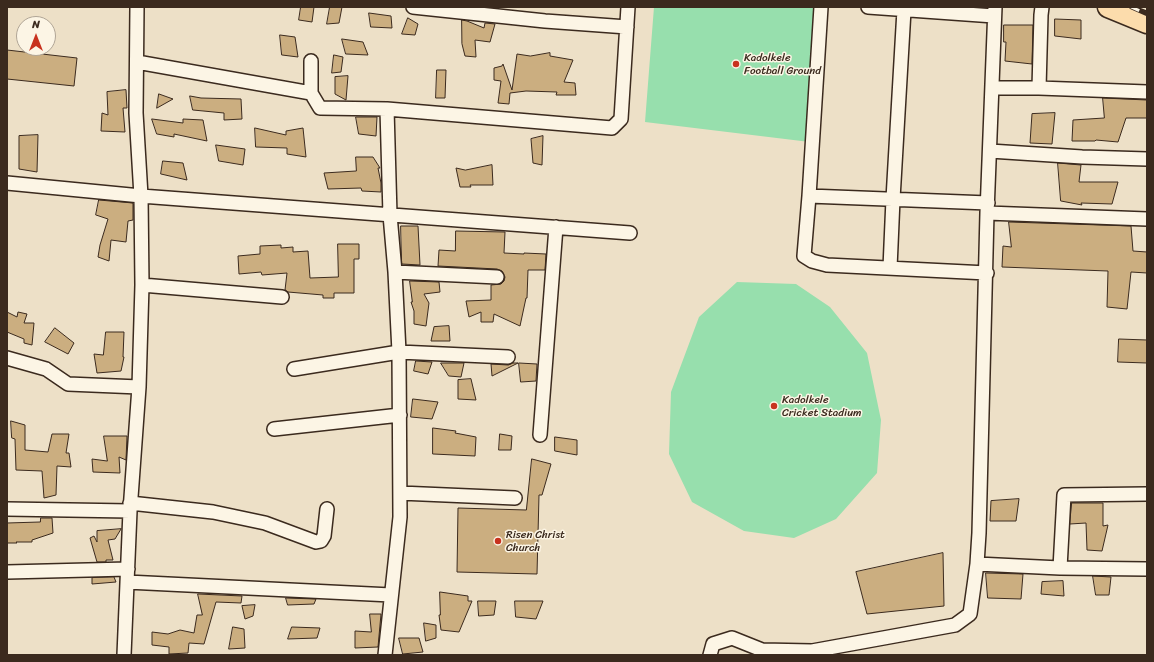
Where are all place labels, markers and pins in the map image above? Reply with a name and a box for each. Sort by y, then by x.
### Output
place label: Kadolkele Football Ground [744,51,821,77]
marker: Kadolkele Football Ground [731,59,741,69]
place label: Kadolkele Cricket Stadium [782,393,861,419]
marker: Kadolkele Cricket Stadium [769,401,779,411]
place label: Risen Christ Church [506,528,565,554]
marker: Risen Christ Church [493,536,503,546]

